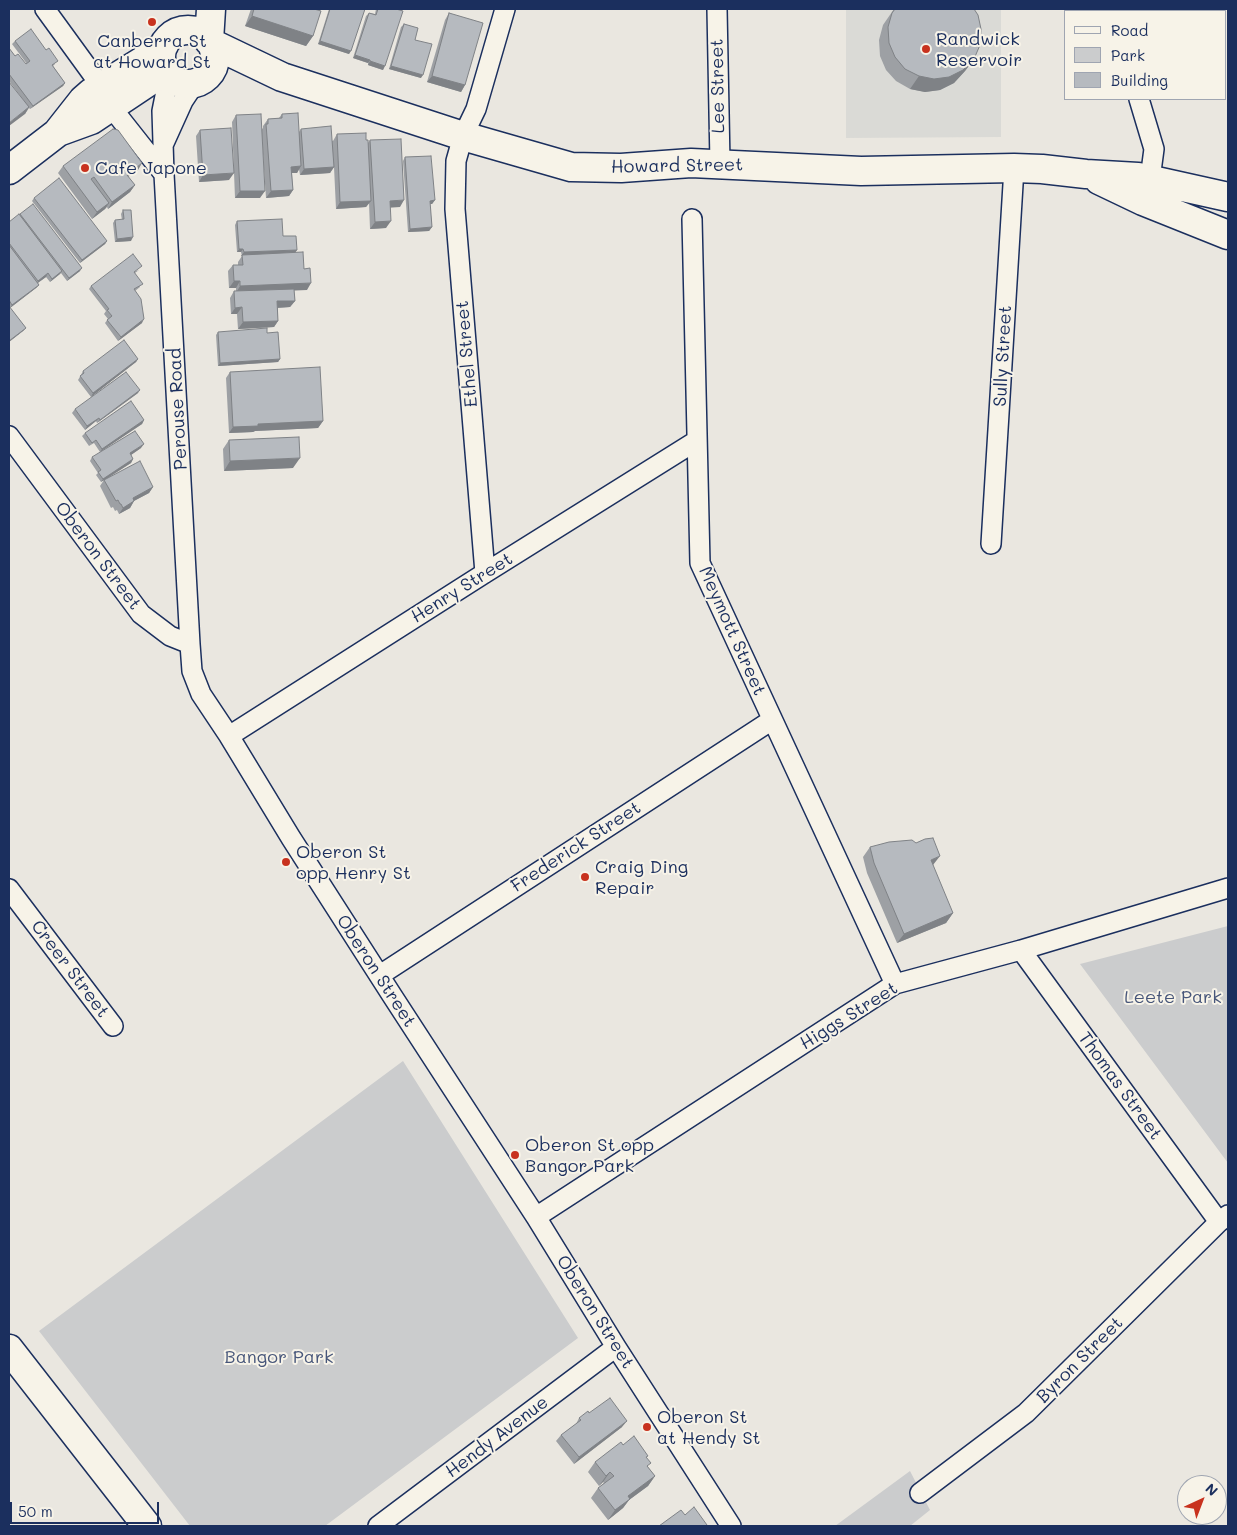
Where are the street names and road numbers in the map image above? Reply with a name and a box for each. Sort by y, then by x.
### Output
street label: Lee Street [706,38,730,134]
street label: Howard Street [611,154,743,178]
street label: Ethel Street [452,300,482,408]
street label: Sully Street [990,305,1016,407]
street label: Perouse Road [164,347,192,471]
street label: Oberon Street [50,498,146,614]
street label: Henry Street [407,548,517,628]
street label: Meymott Street [694,563,770,699]
street label: Frederick Street [507,797,645,897]
street label: Oberon Street [332,911,420,1031]
street label: Creer Street [26,916,114,1022]
street label: Higgs Street [796,977,902,1055]
street label: Thomas Street [1074,1028,1166,1144]
street label: Oberon Street [552,1251,638,1373]
street label: Byron Street [1032,1312,1128,1408]
street label: Hendy Avenue [441,1391,553,1483]

